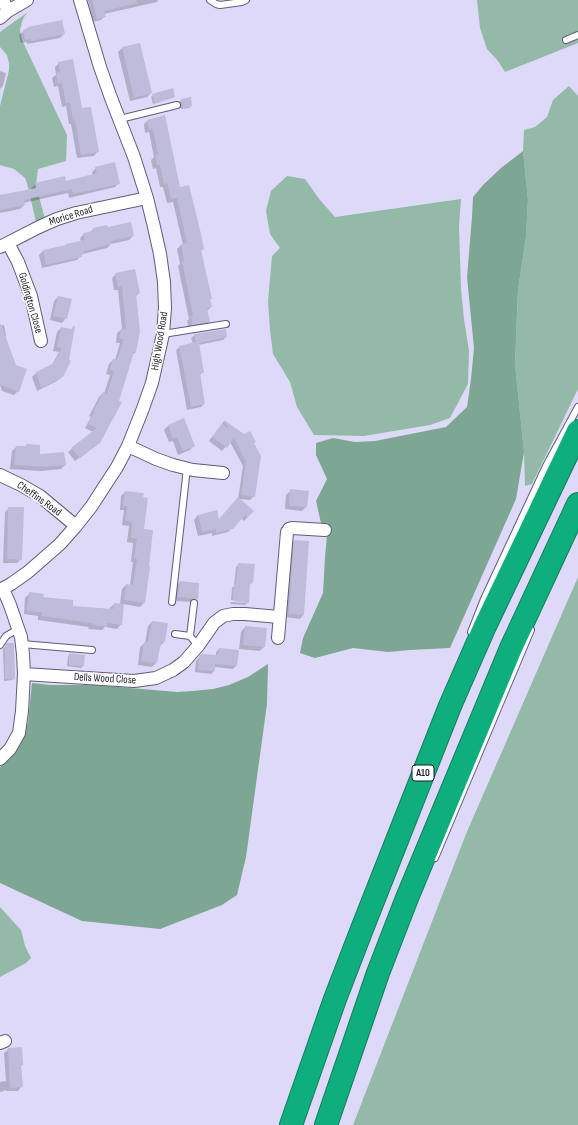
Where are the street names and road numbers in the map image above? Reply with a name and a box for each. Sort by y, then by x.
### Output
street label: Morice Road [47,203,95,229]
street label: Goldington Close [15,271,45,335]
street label: High Wood Road [149,311,171,371]
street label: Cheffins Road [14,479,64,519]
street label: Dells Wood Close [74,671,136,687]
road number: A10 [412,765,434,781]

